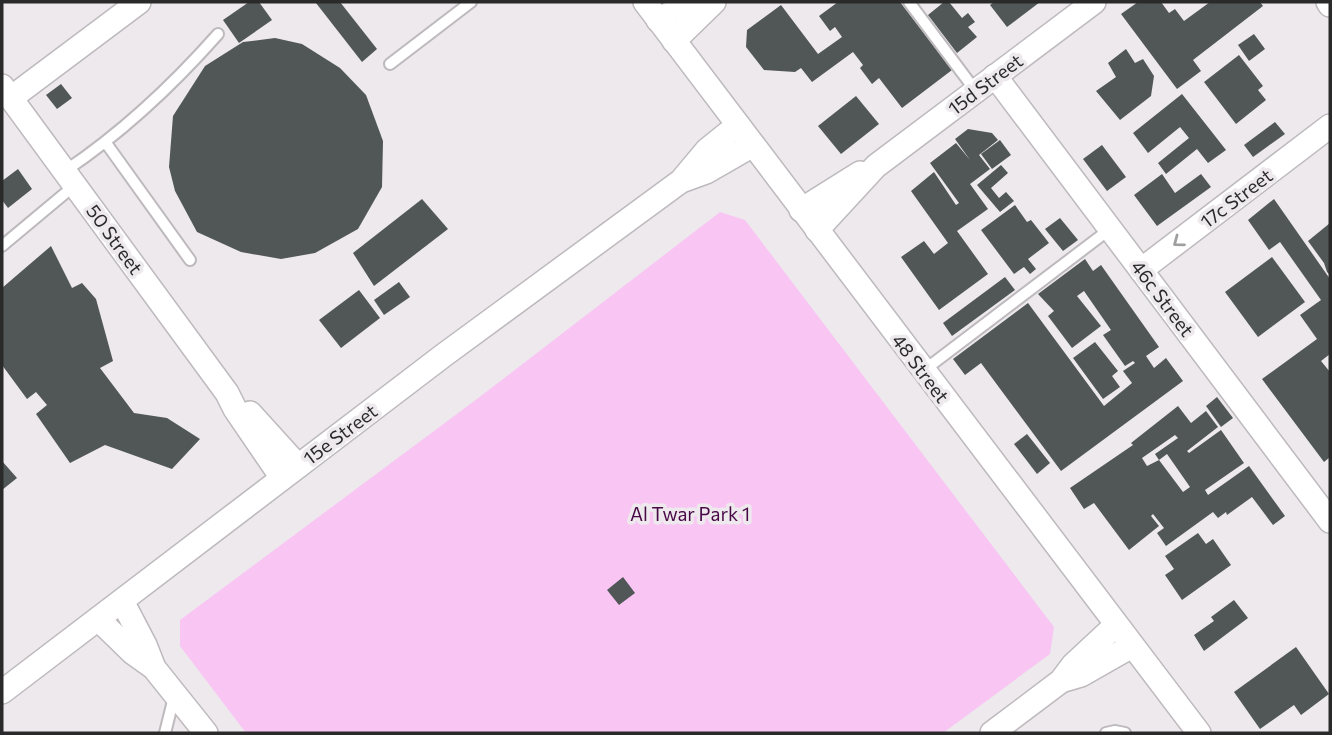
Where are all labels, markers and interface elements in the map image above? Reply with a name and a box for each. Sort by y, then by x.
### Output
street label: 15d Street [943,48,1027,119]
street label: 17c Street [1195,163,1277,233]
street label: 50 Street [82,200,148,279]
one-way arrow [1174,233,1186,246]
street label: 46c Street [1127,255,1199,341]
street label: 48 Street [888,329,954,407]
street label: 15e Street [299,399,382,469]
park label: Al Twar Park 1 [630,502,750,525]

